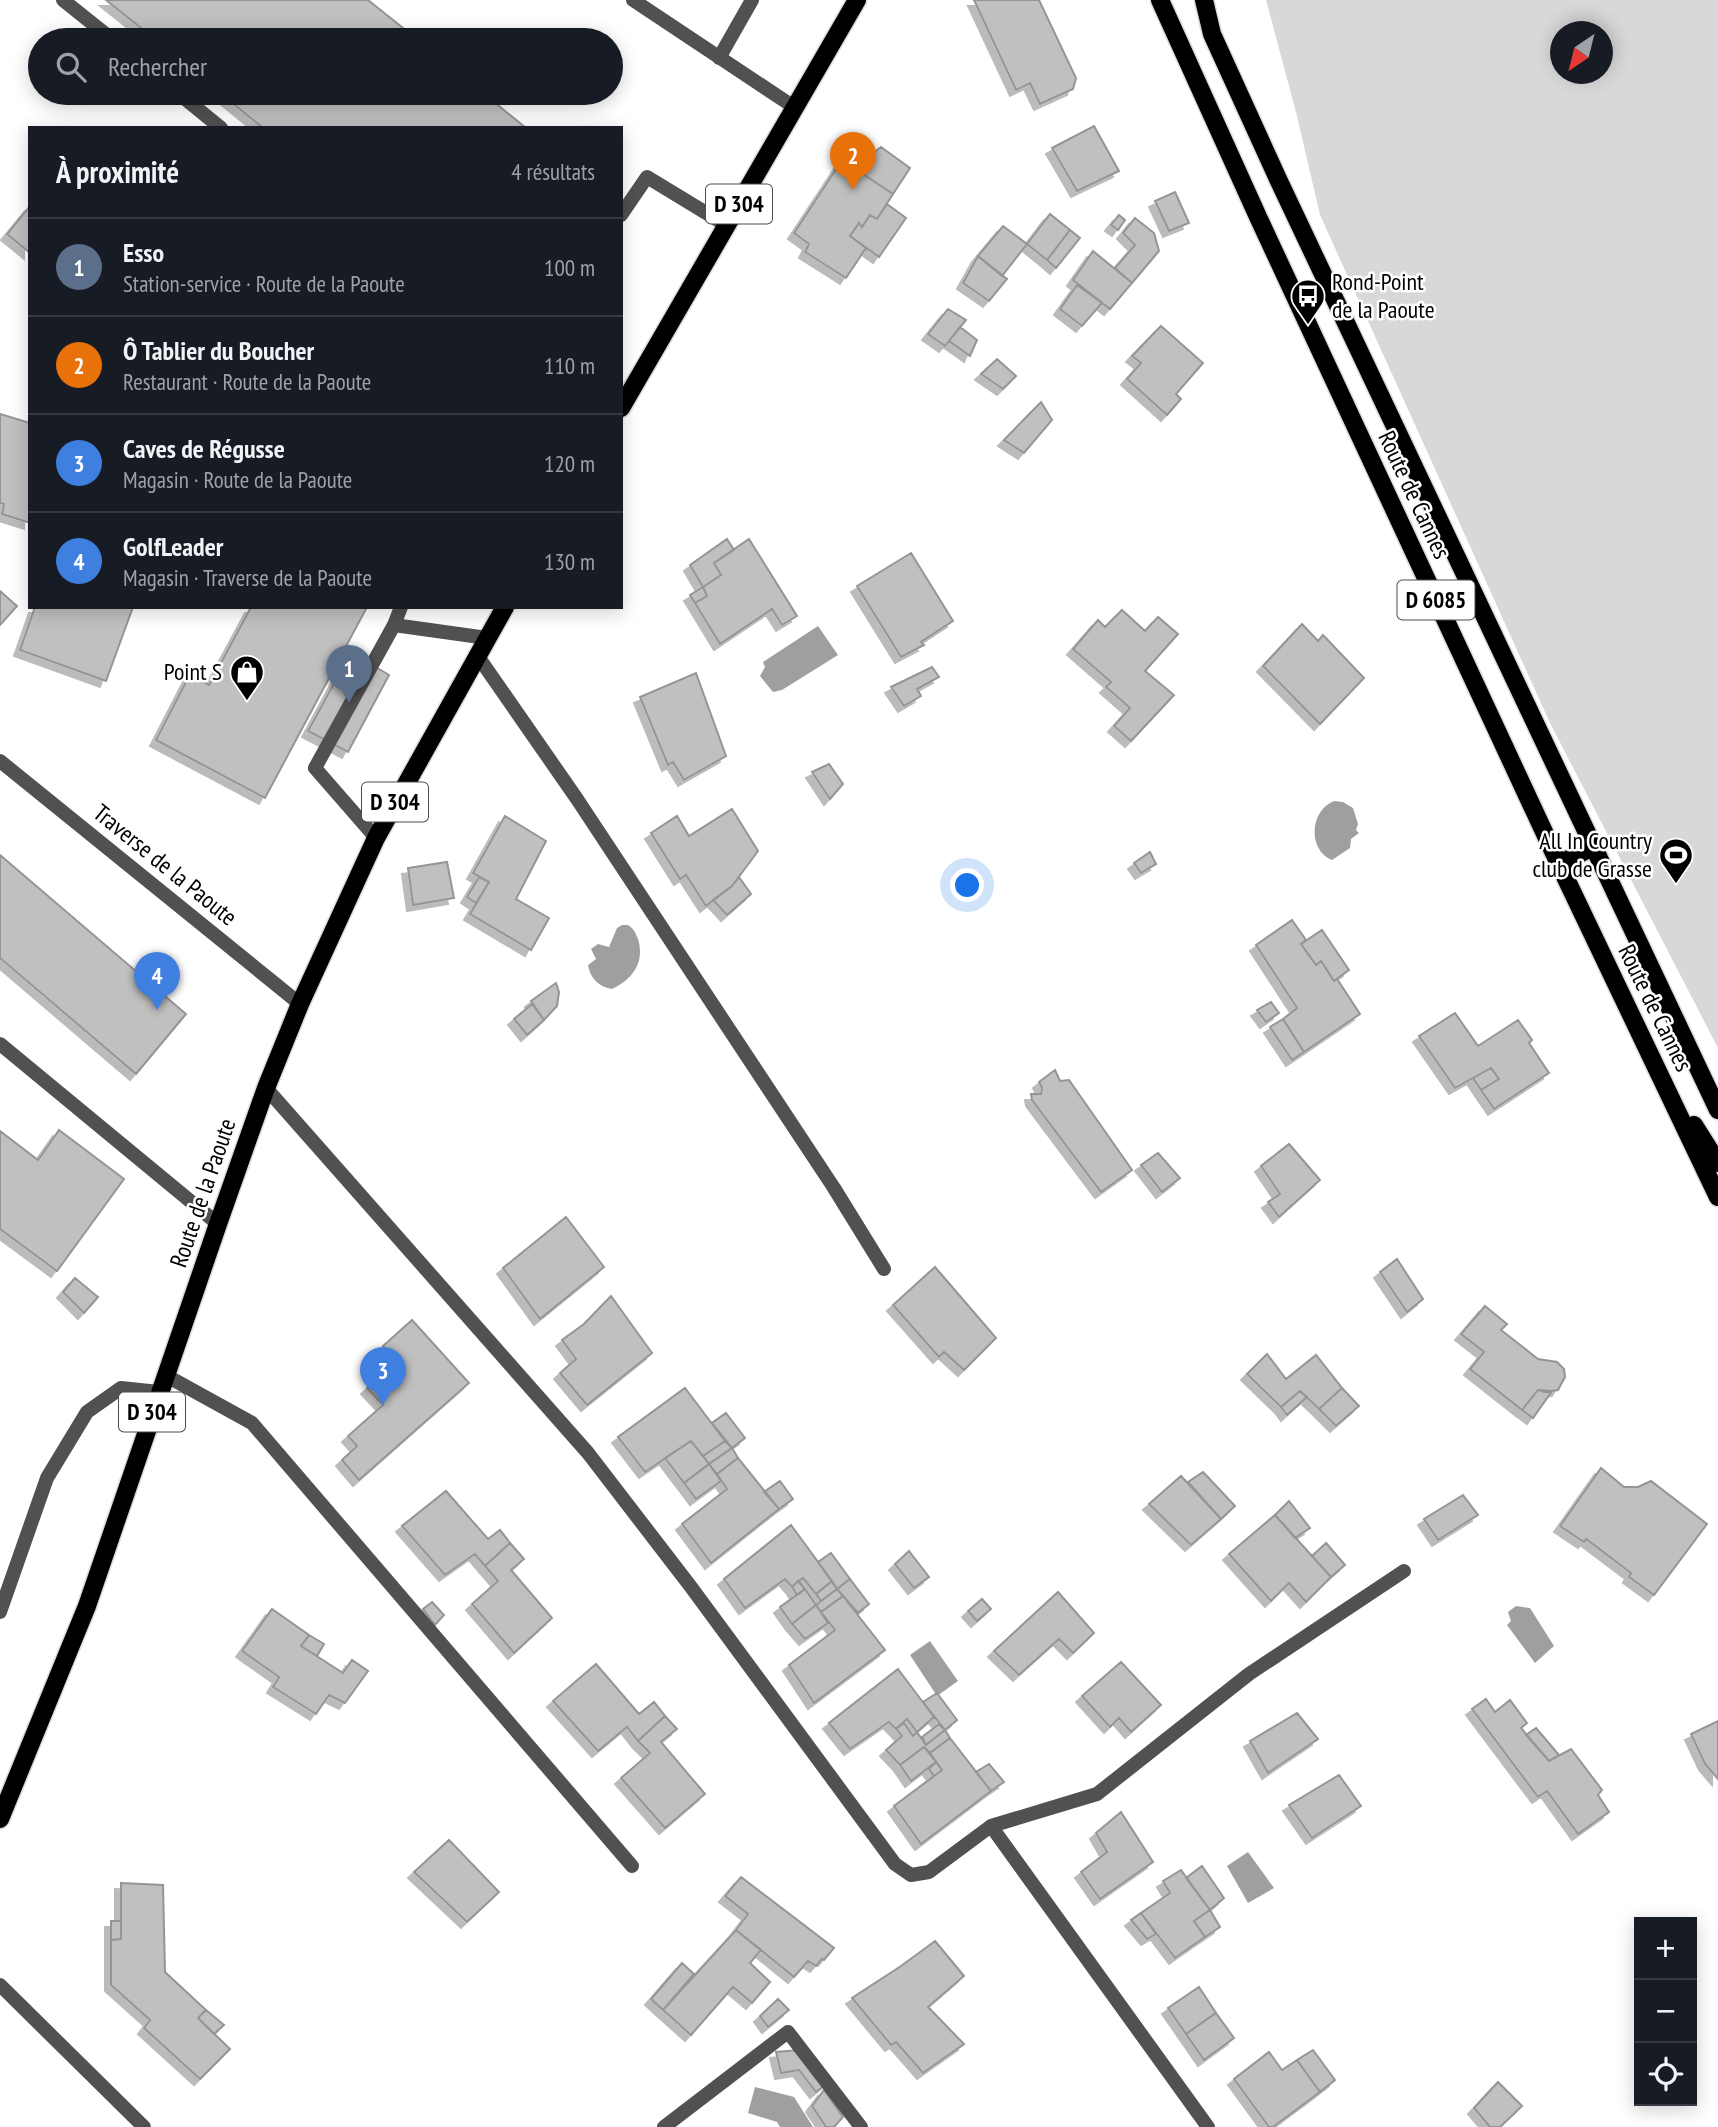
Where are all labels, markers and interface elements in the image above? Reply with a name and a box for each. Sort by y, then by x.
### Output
north arrow [1550,21,1613,84]
search box [28,28,623,105]
icon: search [52,48,90,86]
text: Rechercher [108,50,207,83]
pin: 2 [830,132,876,190]
text: À proximité [56,152,179,191]
text: 4 résultats [511,157,595,186]
road number: D 304 [706,184,772,224]
text: Esso [123,236,164,269]
text: 1 [74,253,85,282]
text: 100 m [544,253,595,282]
place label: Rond-Point de la Paoute [1332,266,1435,325]
text: Station-service · Route de la Paoute [123,269,405,298]
bus stop icon: Rond-Point de la Paoute [1289,277,1327,326]
text: Ô Tablier du Boucher [123,334,314,367]
text: 2 [74,351,85,380]
text: 110 m [544,351,595,380]
text: Restaurant · Route de la Paoute [123,367,371,396]
street label: Route de Cannes [1371,426,1458,564]
text: Caves de Régusse [123,432,285,465]
text: 3 [74,449,85,478]
text: 120 m [544,449,595,478]
text: Magasin · Route de la Paoute [123,465,352,494]
text: GolfLeader [123,530,223,563]
text: 4 [74,547,85,576]
text: 130 m [544,547,595,576]
text: Magasin · Traverse de la Paoute [123,563,372,592]
road number: D 6085 [1398,580,1474,620]
pin: 1 [326,645,372,703]
shop icon: Point S [228,653,266,702]
place label: Point S [164,656,222,687]
road number: D 304 [362,782,428,822]
street label: Traverse de la Paoute [87,797,244,932]
place label: All In Country club de Grasse [1532,825,1652,884]
sports icon: All In Country club de Grasse [1657,836,1695,885]
your location [950,868,984,902]
street label: Route de Cannes [1611,939,1700,1076]
pin: 4 [134,952,180,1010]
street label: Route de la Paoute [163,1114,242,1271]
pin: 3 [360,1347,406,1405]
road number: D 304 [119,1392,185,1432]
map controls [1634,1917,1697,2106]
button: + [1634,1917,1697,1980]
button: − [1634,1980,1697,2043]
button: locate [1634,2043,1697,2106]

